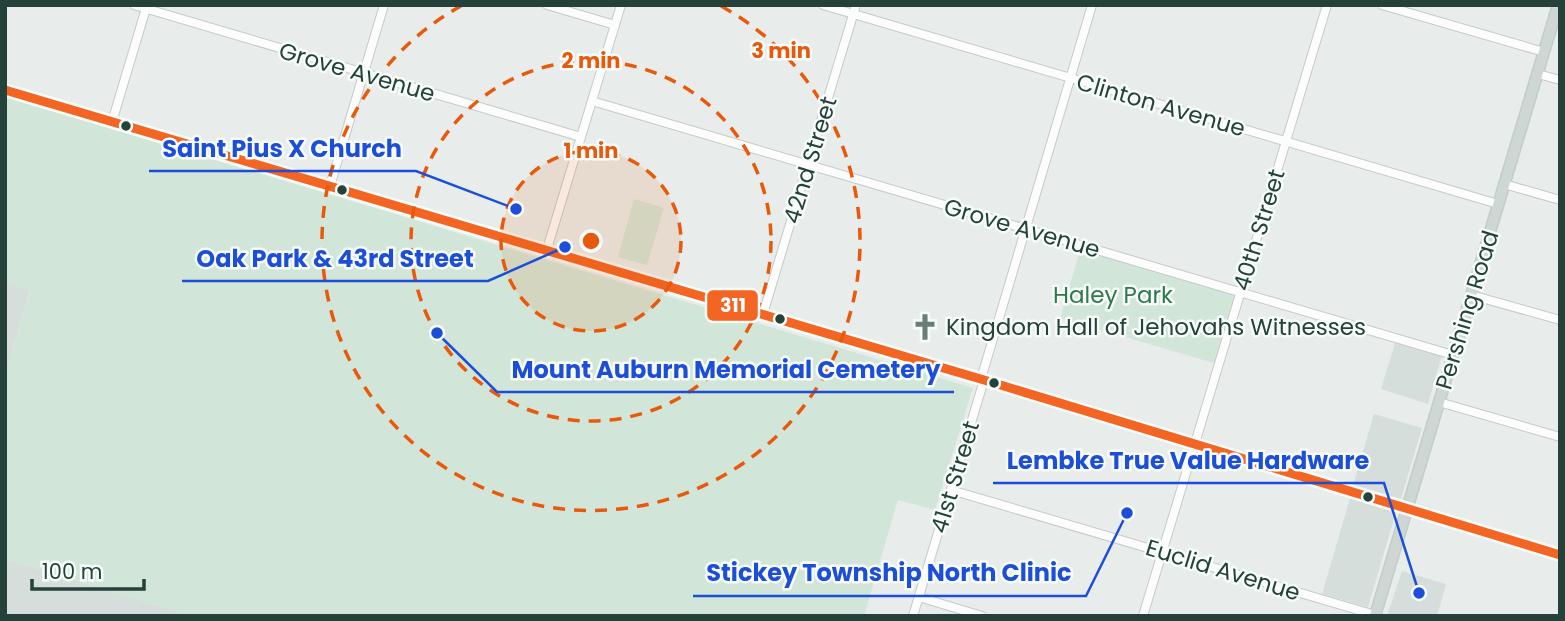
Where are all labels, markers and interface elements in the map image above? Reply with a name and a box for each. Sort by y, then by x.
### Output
street label: Grove Avenue [275,34,439,110]
text: 3 min [751,36,811,65]
text: 2 min [561,46,621,75]
street label: Clinton Avenue [1073,66,1249,144]
street label: 42nd Street [775,92,845,228]
unlabelled marker [119,119,133,133]
callout: Saint Pius X Church [149,126,416,171]
text: Saint Pius X Church [162,132,402,165]
text: 1 min [564,136,618,165]
street label: 40th Street [1225,165,1293,295]
unlabelled marker [335,183,349,197]
street label: Grove Avenue [940,190,1104,266]
street label: Pershing Road [1428,227,1506,393]
centre of rings [579,229,603,253]
callout: Oak Park & 43rd Street [182,236,488,281]
text: Oak Park & 43rd Street [196,242,474,275]
park label: Haley Park [1053,279,1173,311]
line badge: 311 [706,289,759,322]
text: 311 [720,292,746,319]
place label: Kingdom Hall of Jehovahs Witnesses [946,311,1366,343]
unlabelled marker [773,312,787,326]
church icon: Kingdom Hall of Jehovahs Witnesses [910,312,940,342]
callout: Mount Auburn Memorial Cemetery [497,347,954,392]
text: Mount Auburn Memorial Cemetery [512,353,941,386]
unlabelled marker [987,376,1001,390]
street label: 41st Street [923,417,987,537]
callout: Lembke True Value Hardware [993,438,1384,483]
text: Lembke True Value Hardware [1007,444,1370,477]
unlabelled marker [1361,490,1375,504]
street label: Euclid Avenue [1142,531,1304,609]
scale bar [32,548,144,592]
callout: Stickey Township North Clinic [693,551,1086,596]
text: Stickey Township North Clinic [706,556,1072,589]
text: 100 m [42,557,102,586]

